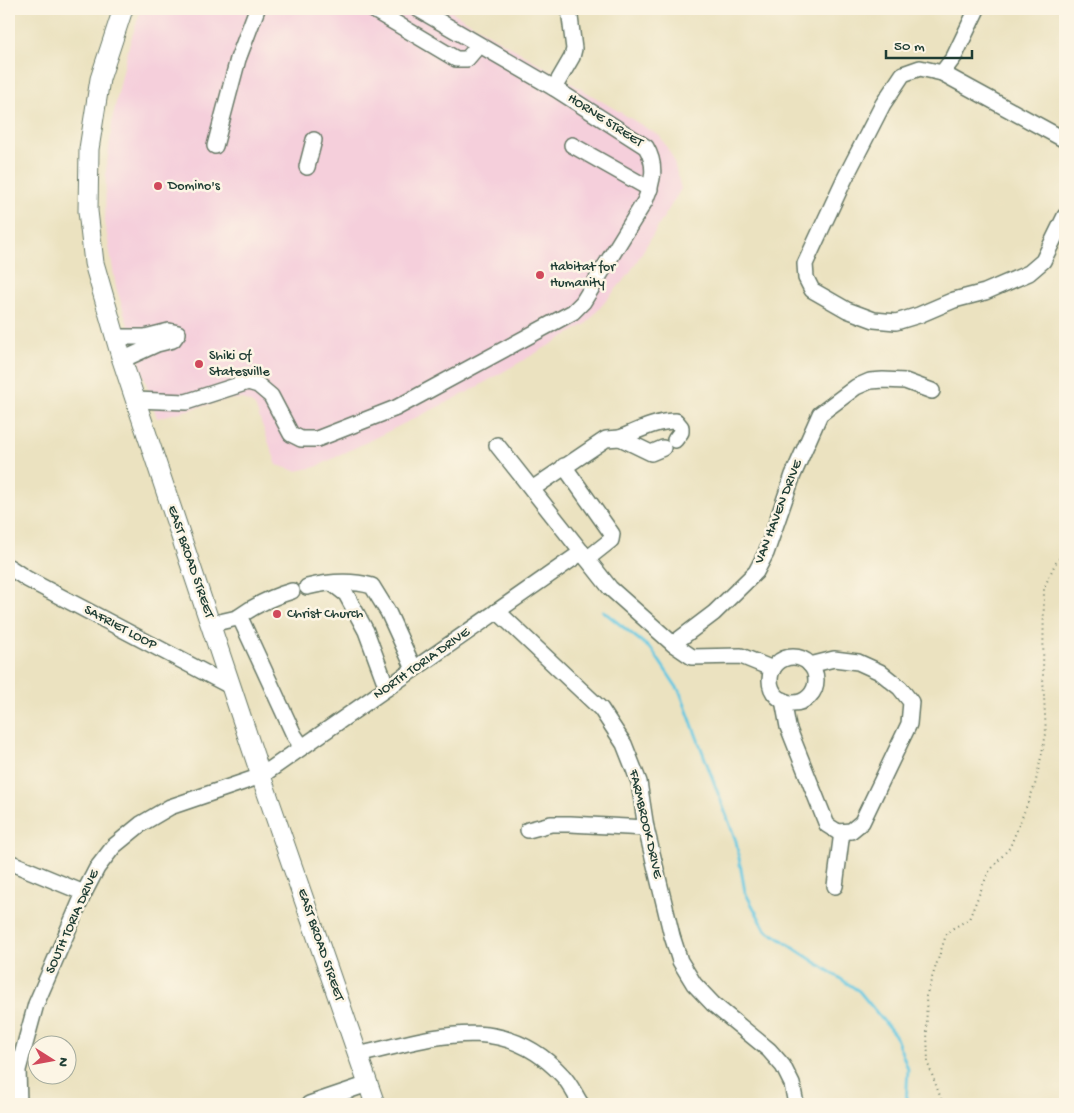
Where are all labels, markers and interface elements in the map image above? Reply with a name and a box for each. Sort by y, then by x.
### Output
scale bar [886,28,973,60]
text: 50 m [894,38,925,56]
street label: HORNE STREET [564,90,647,152]
place label: Domino's [167,178,221,195]
marker: Domino's [152,180,164,192]
place label: Habitat for Humanity [550,259,616,292]
marker: Habitat for Humanity [534,269,546,281]
place label: Shiki Of Statesville [209,348,270,381]
marker: Shiki Of Statesville [193,358,205,370]
street label: VAN HAVEN DRIVE [751,456,807,567]
street label: EAST BROAD STREET [163,504,217,621]
street label: SAFRIET LOOP [81,602,159,654]
place label: Christ Church [287,606,364,623]
marker: Christ Church [271,608,283,620]
street label: NORTH TORIA DRIVE [370,624,475,704]
street label: FARMBROOK DRIVE [624,767,666,881]
street label: SOUTH TORIA DRIVE [42,866,104,977]
street label: EAST BROAD STREET [293,887,347,1004]
north arrow [28,1036,78,1086]
text: N [53,1056,72,1068]

